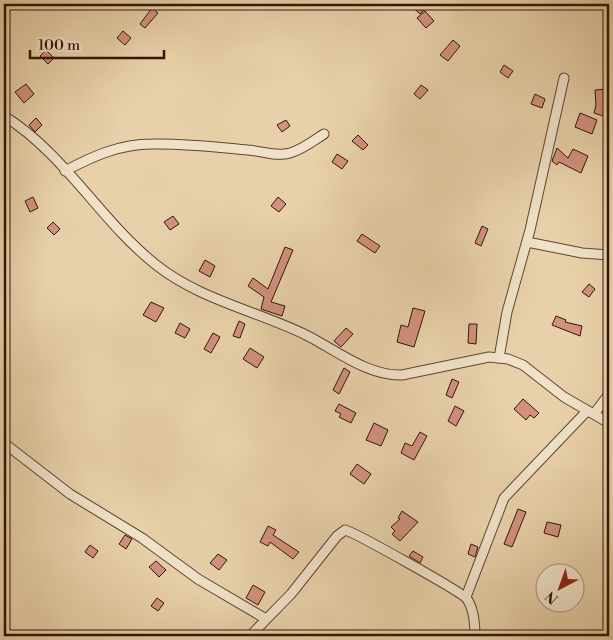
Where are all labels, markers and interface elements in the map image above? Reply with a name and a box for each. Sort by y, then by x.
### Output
scale bar [30,28,164,60]
text: 100 m [38,36,80,55]
north arrow [536,562,586,612]
text: N [542,587,562,607]

